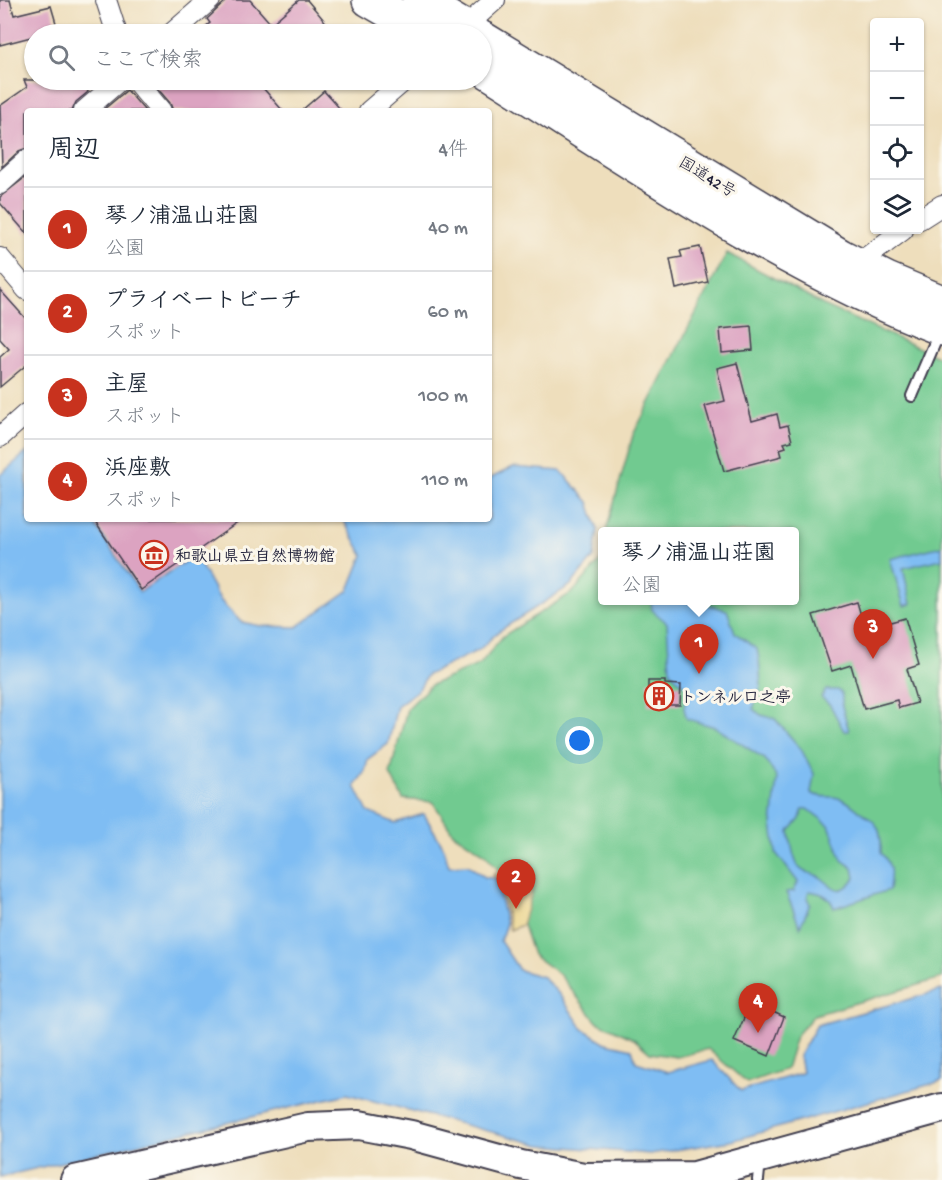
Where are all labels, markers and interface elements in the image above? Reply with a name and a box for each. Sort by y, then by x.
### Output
map controls [870,18,924,234]
button: + [870,18,924,72]
search box [24,24,492,90]
icon: search [45,41,78,74]
text: ここで検索 [93,49,203,75]
button: − [870,72,924,126]
button: locate [870,126,924,180]
text: 周辺 [48,137,100,168]
text: 4件 [439,140,468,163]
street label: 国道42号 [674,154,739,203]
button: layers [870,180,924,234]
text: 琴ノ浦温山荘園 [105,205,259,231]
text: 1 [63,218,72,241]
text: 40 m [428,218,468,241]
text: 公園 [105,239,145,262]
text: プライベートビーチ [105,289,302,315]
text: 2 [63,302,72,325]
text: 60 m [428,302,468,325]
text: スポット [105,323,185,346]
text: 主屋 [105,373,149,399]
text: 3 [62,386,73,409]
text: 100 m [418,386,468,409]
text: スポット [105,407,185,430]
text: 浜座敷 [105,457,171,483]
text: 4 [63,470,72,493]
text: 110 m [422,470,468,493]
text: スポット [105,491,185,514]
popup [598,527,799,605]
museum icon: 和歌山県立自然博物館 [138,539,170,571]
text: 琴ノ浦温山荘園 [621,542,776,568]
place label: 和歌山県立自然博物館 [175,547,335,568]
text: 公園 [621,576,661,599]
pin: 3 [854,610,892,659]
pin: 1 [680,624,718,674]
building icon: トンネル口之亭 [643,680,675,712]
place label: トンネル口之亭 [680,688,791,709]
your location [565,726,594,755]
pin: 2 [496,860,536,909]
pin: 4 [738,984,777,1033]

